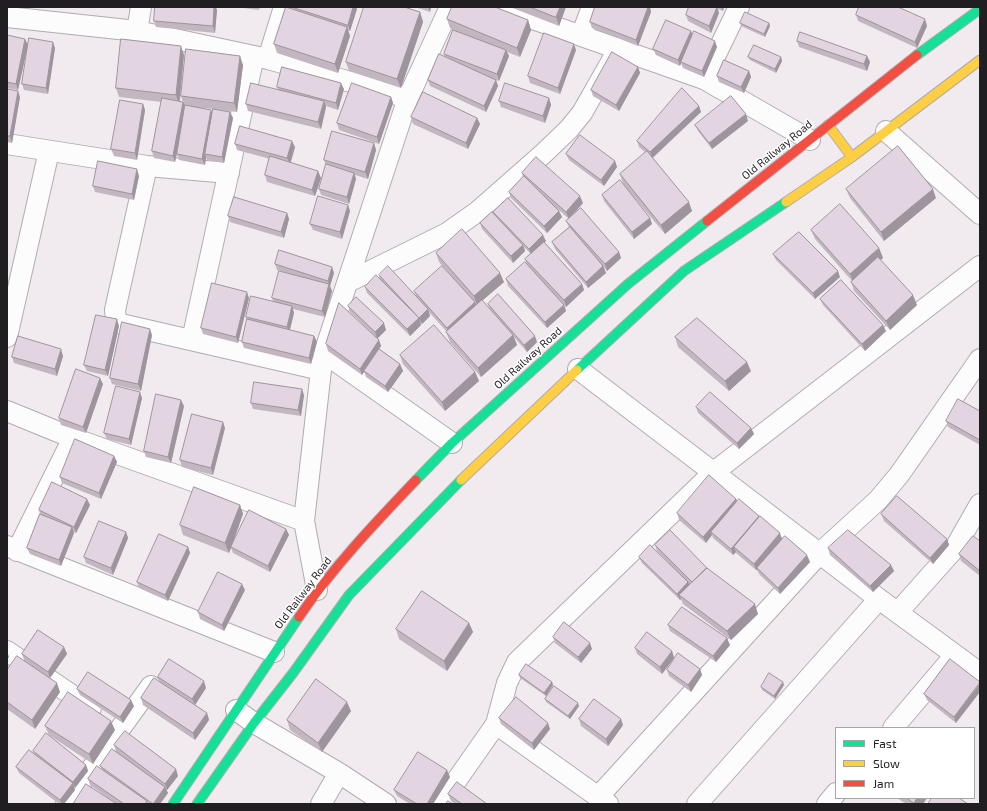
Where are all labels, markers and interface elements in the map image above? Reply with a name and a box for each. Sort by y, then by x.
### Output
street label: Old Railway Road [739,118,815,182]
street label: Old Railway Road [491,324,565,392]
street label: Old Railway Road [272,554,334,632]
legend [835,727,975,799]
text: Fast [873,736,896,750]
text: Slow [873,756,900,770]
text: Jam [873,776,894,790]

